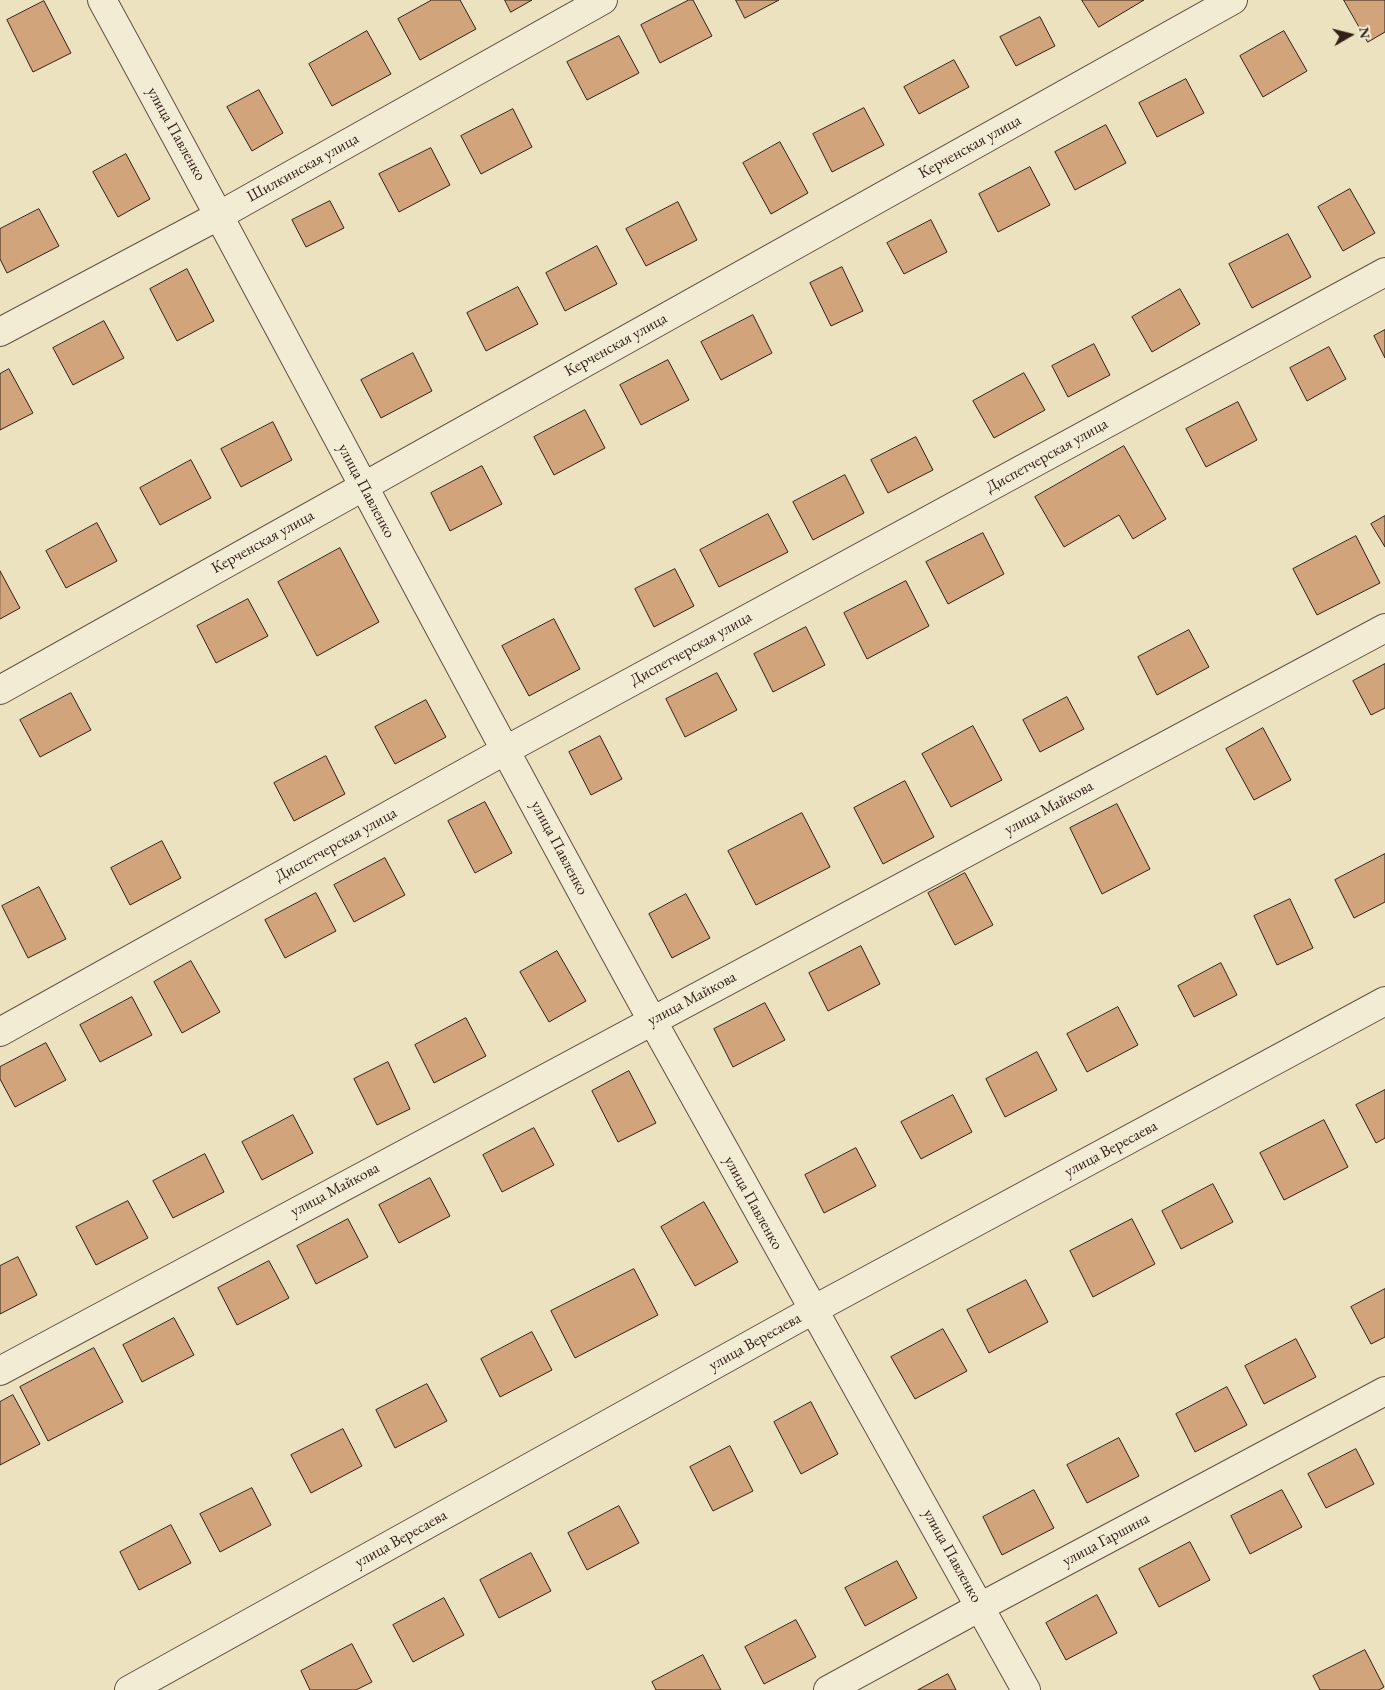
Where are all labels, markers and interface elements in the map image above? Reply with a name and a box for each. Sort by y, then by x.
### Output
north arrow [1325,10,1375,60]
text: N [1355,26,1375,40]
street label: улица Павленко [142,84,210,184]
street label: Керченская улица [915,111,1025,183]
street label: Шилкинская улица [244,129,362,207]
street label: Керченская улица [561,309,671,381]
street label: Диспетчерская улица [983,415,1111,497]
street label: улица Павленко [333,440,399,542]
street label: Керченская улица [208,506,318,578]
street label: Диспетчерская улица [627,608,755,690]
street label: улица Майкова [1001,777,1097,839]
street label: улица Павленко [526,797,592,899]
street label: Диспетчерская улица [272,804,400,886]
street label: улица Майкова [644,968,740,1030]
street label: улица Вересаева [1061,1116,1161,1182]
street label: улица Павленко [719,1153,787,1253]
street label: улица Майкова [287,1159,383,1221]
street label: улица Вересаева [705,1309,805,1375]
street label: улица Вересаева [351,1506,451,1572]
street label: улица Павленко [918,1506,986,1606]
street label: улица Гаршина [1059,1509,1153,1571]

